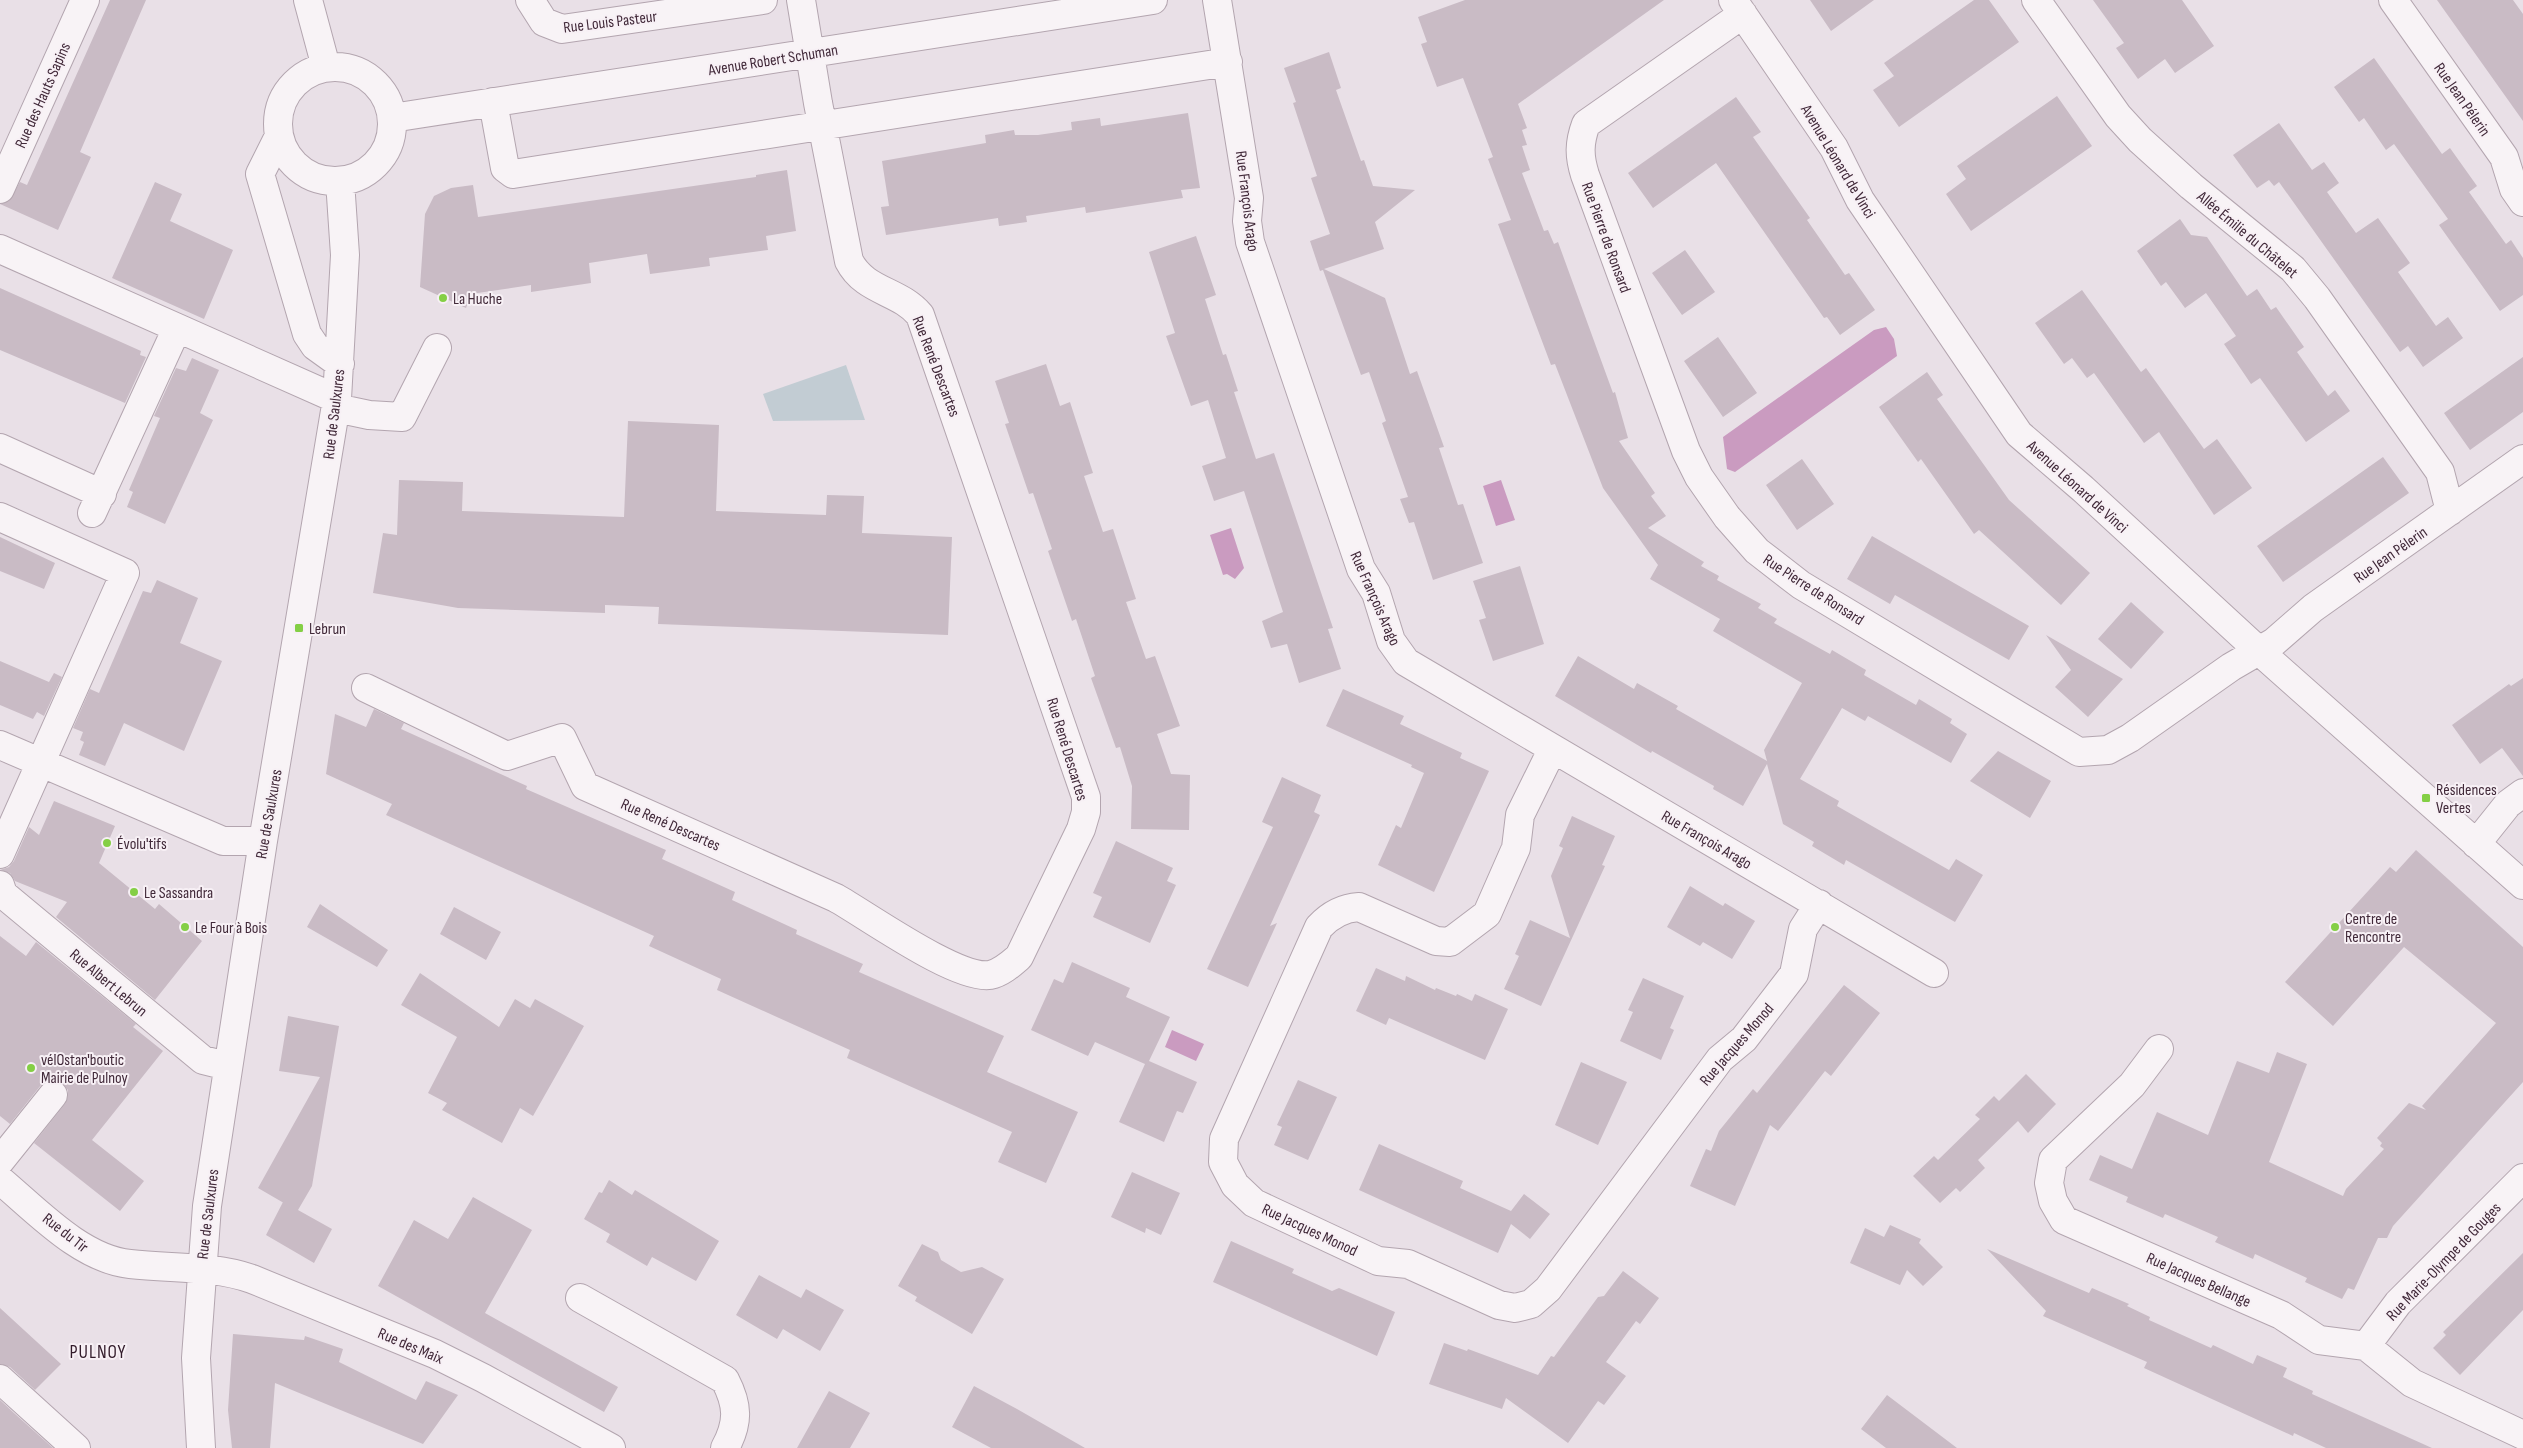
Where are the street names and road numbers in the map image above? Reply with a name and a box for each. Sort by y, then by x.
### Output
street label: Rue Louis Pasteur [562,7,659,38]
street label: Rue des Hauts Sapins [12,40,75,151]
street label: Avenue Robert Schuman [706,41,839,80]
street label: Rue Jean Pélerin [2430,59,2494,140]
street label: Avenue Léonard de Vinci [1796,101,1879,222]
street label: Rue François Arago [1231,150,1262,253]
street label: Rue Pierre de Ronsard [1577,180,1634,295]
street label: Allée Émilie du Châtelet [2192,187,2301,283]
street label: Rue René Descartes [908,313,964,420]
street label: Rue de Saulxures [320,368,349,460]
street label: Avenue Léonard de Vinci [2022,436,2131,537]
street label: Rue Jean Pélerin [2350,523,2431,587]
street label: Rue François Arago [1345,548,1404,649]
street label: Rue Pierre de Ronsard [1759,551,1867,630]
street label: Rue René Descartes [1042,696,1091,803]
street label: Rue de Saulxures [252,768,287,860]
street label: Rue René Descartes [618,795,723,856]
street label: Rue François Arago [1658,807,1755,874]
street label: Rue Albert Lebrun [65,945,151,1021]
street label: Rue Jacques Monod [1696,1000,1778,1090]
street label: Rue de Saulxures [194,1168,223,1260]
street label: Rue Marie-Olympe de Gouges [2383,1199,2506,1325]
street label: Rue Jacques Monod [1259,1200,1360,1261]
street label: Rue du Tir [38,1209,92,1257]
street label: Rue Jacques Bellange [2143,1249,2253,1312]
street label: Rue des Maix [375,1324,446,1369]

